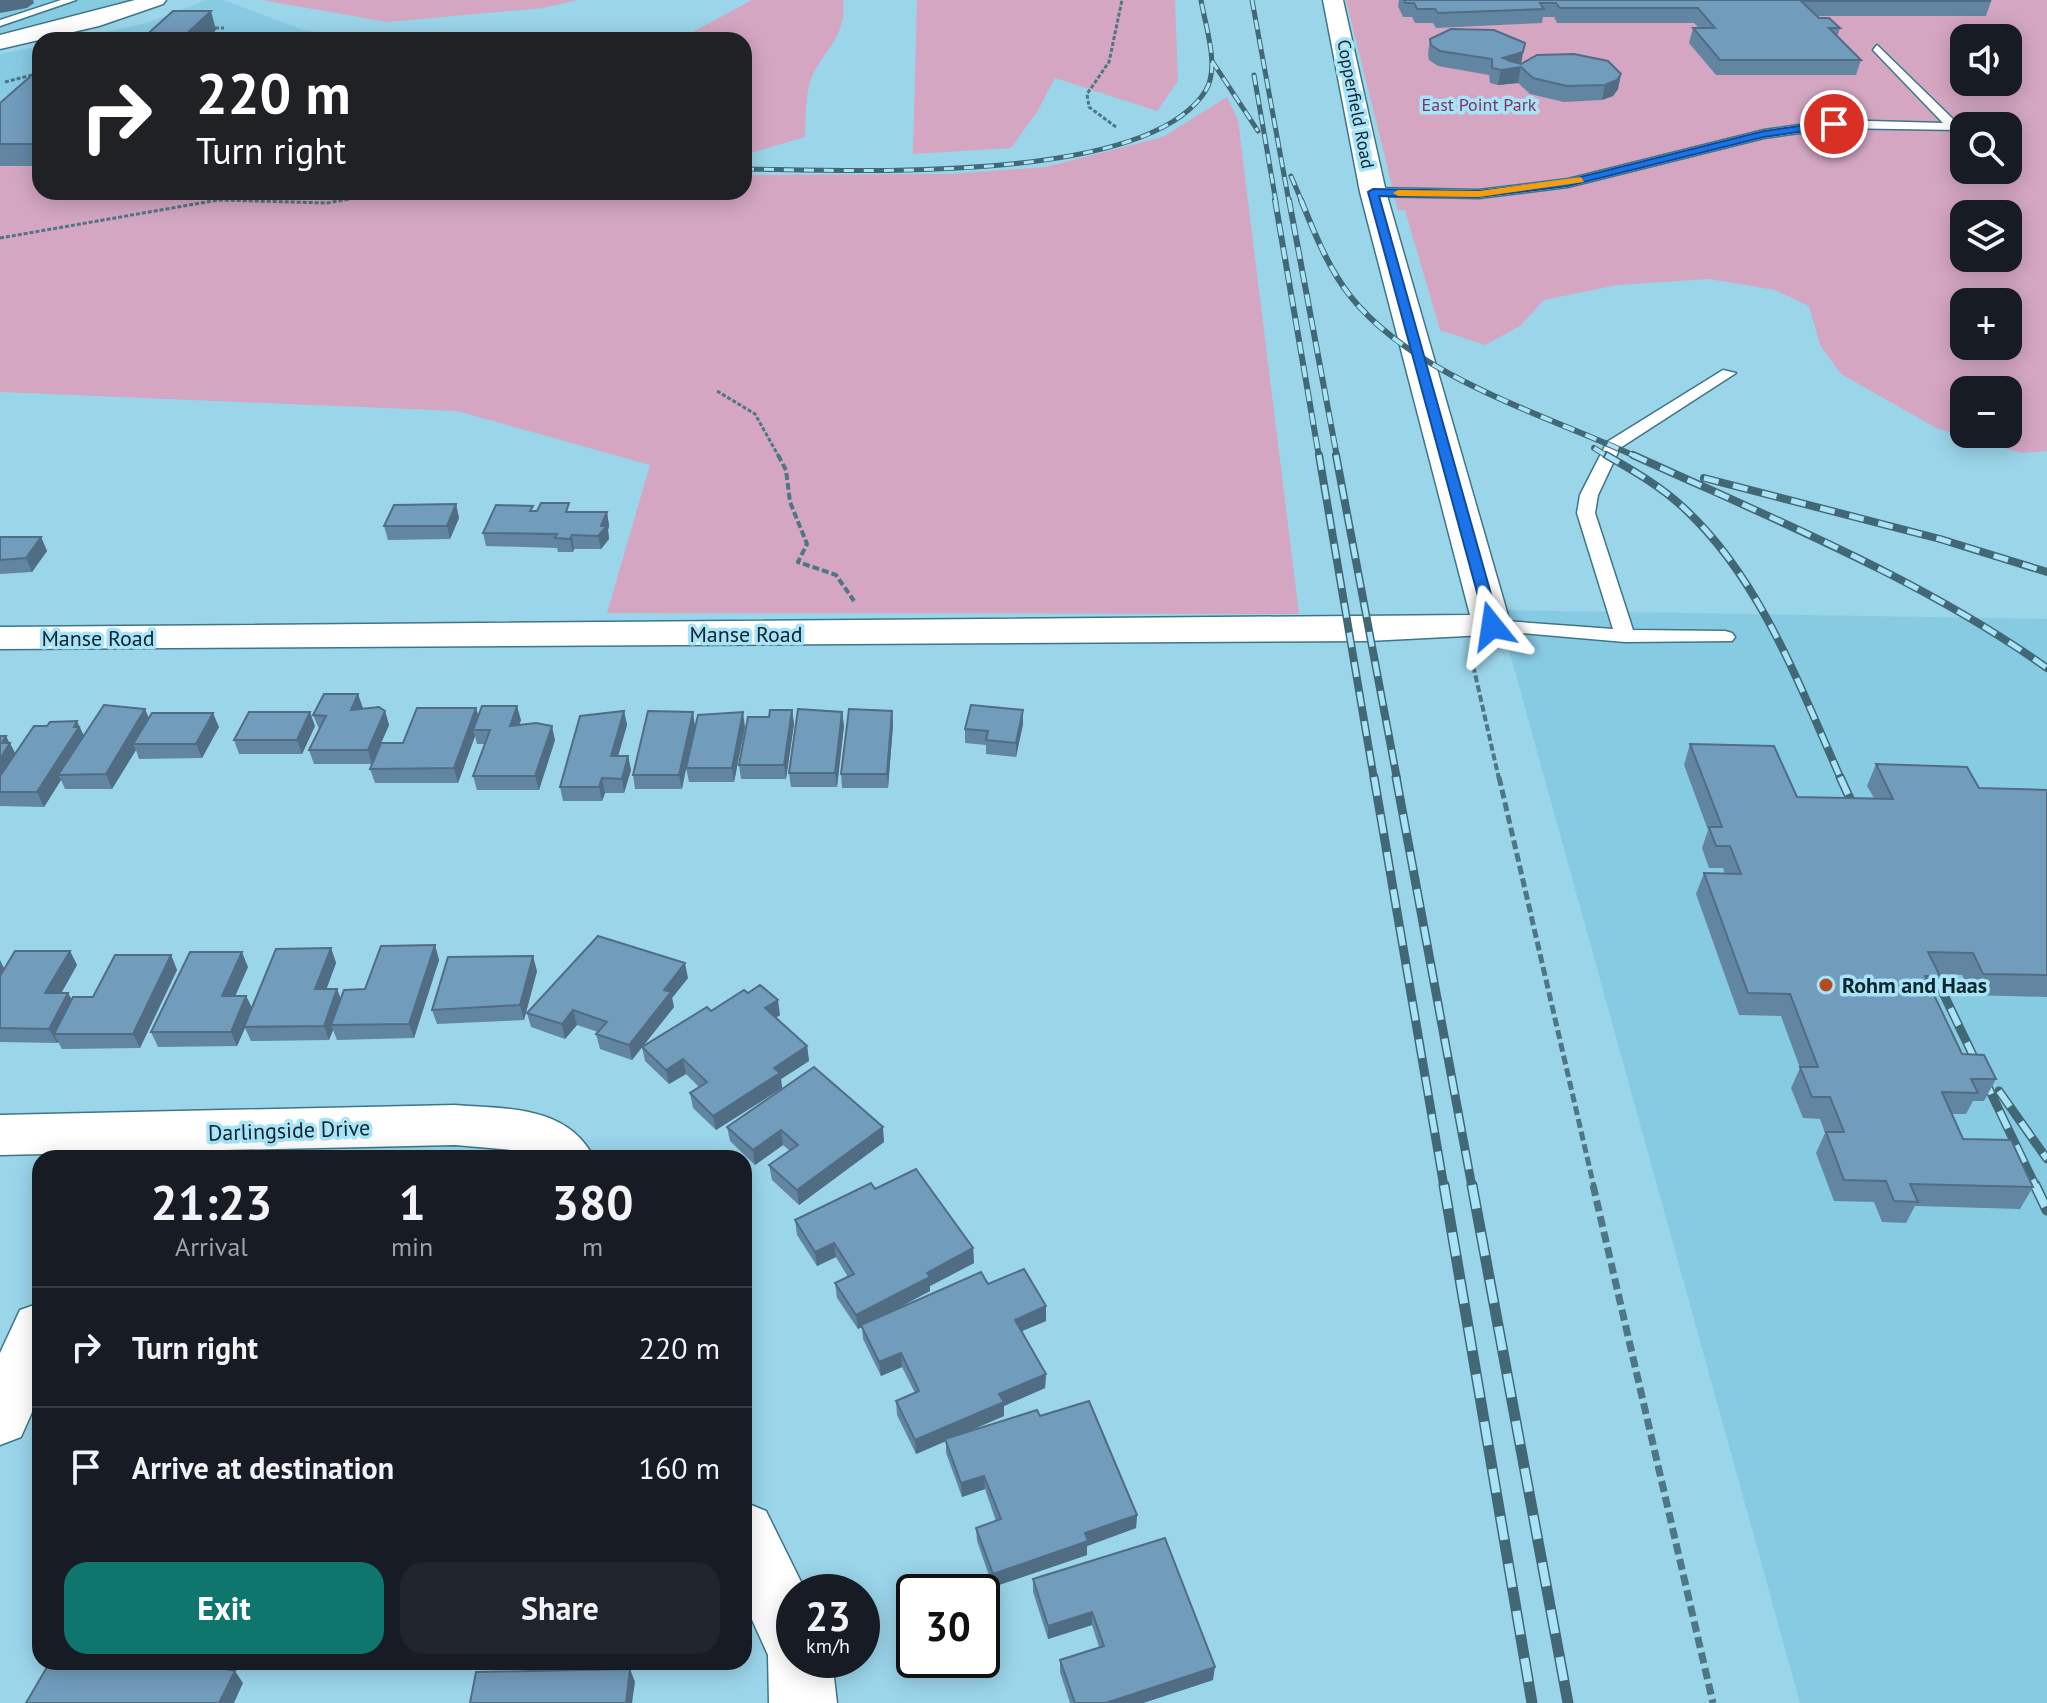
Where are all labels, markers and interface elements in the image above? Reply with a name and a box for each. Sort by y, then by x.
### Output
map controls [1950,24,2022,448]
button: sound [1950,24,2022,96]
street label: Copperfield Road [1332,38,1380,170]
text: 220 m [196,57,351,129]
icon: right [64,64,168,168]
pin [1800,90,1868,158]
park label: East Point Park [1422,93,1537,116]
icon: arrive [1812,102,1856,146]
button: search [1950,112,2022,184]
text: Turn right [196,127,346,174]
button: layers [1950,200,2022,272]
button: + [1950,288,2022,360]
button: − [1950,376,2022,448]
position arrow [1450,584,1534,668]
street label: Manse Road [689,620,803,648]
street label: Manse Road [41,624,155,652]
place label: Rohm and Haas [1842,971,1987,999]
marker: Rohm and Haas [1817,976,1835,994]
street label: Darlingside Drive [207,1113,371,1147]
text: 21:23 [151,1171,272,1233]
text: 1 [398,1171,426,1233]
text: 380 [552,1171,633,1233]
text: Arrival [175,1230,248,1263]
text: min [391,1230,433,1263]
text: m [582,1230,603,1263]
icon: right [64,1325,108,1369]
text: Turn right [132,1328,258,1367]
text: 220 m [639,1328,720,1367]
icon: arrive [64,1445,108,1489]
text: Arrive at destination [132,1448,394,1487]
text: 160 m [639,1448,720,1487]
button: Exit [64,1562,384,1654]
button: Share [400,1562,720,1654]
speed limit sign: 30 [896,1574,1000,1678]
text: 23 [805,1590,851,1642]
text: km/h [806,1633,850,1659]

